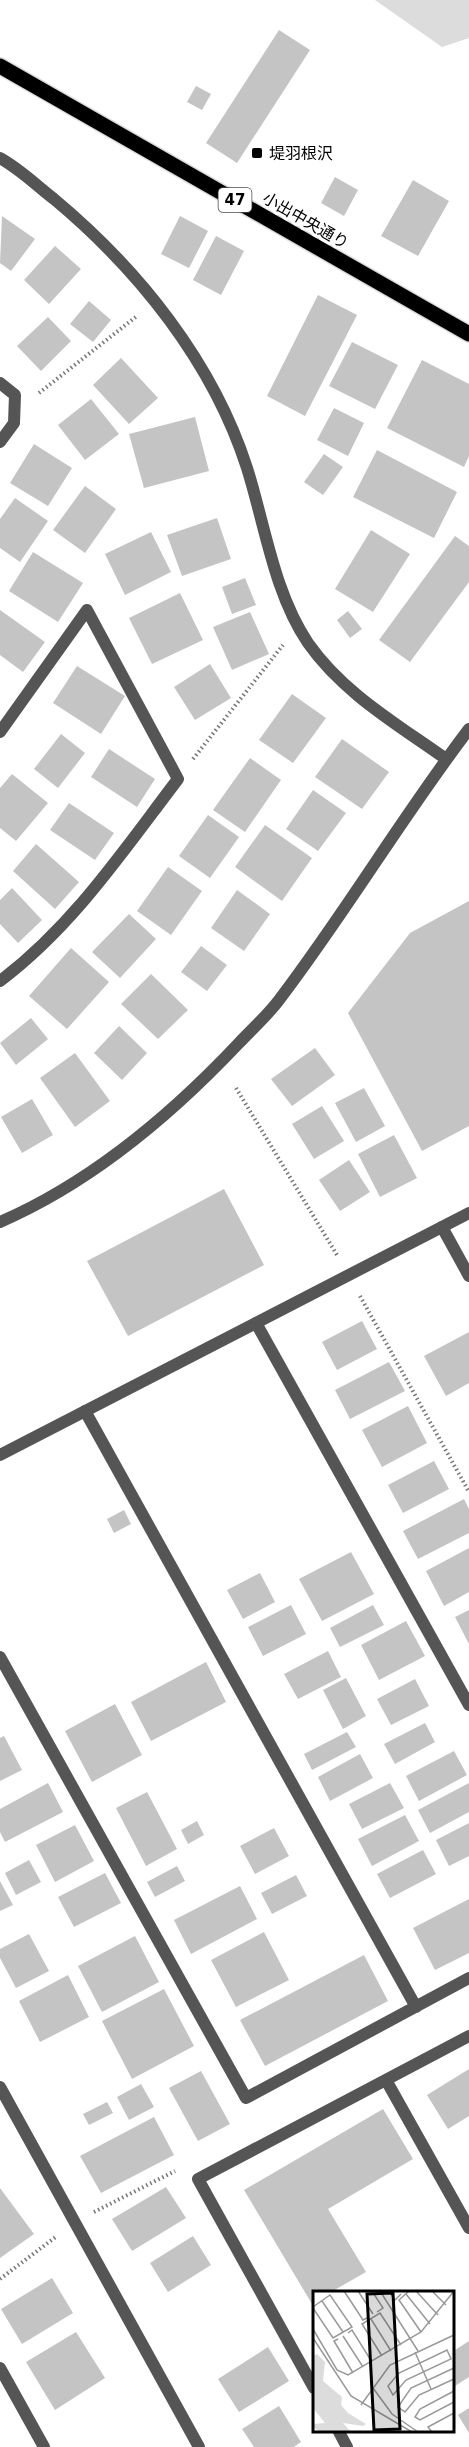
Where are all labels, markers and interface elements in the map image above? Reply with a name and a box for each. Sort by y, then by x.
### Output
place label: 堤羽根沢 [269,144,333,163]
marker: 堤羽根沢 [250,146,264,160]
road number: 47 [218,188,252,212]
street label: 小出中央通り [259,188,352,253]
inset map [313,2291,454,2432]

